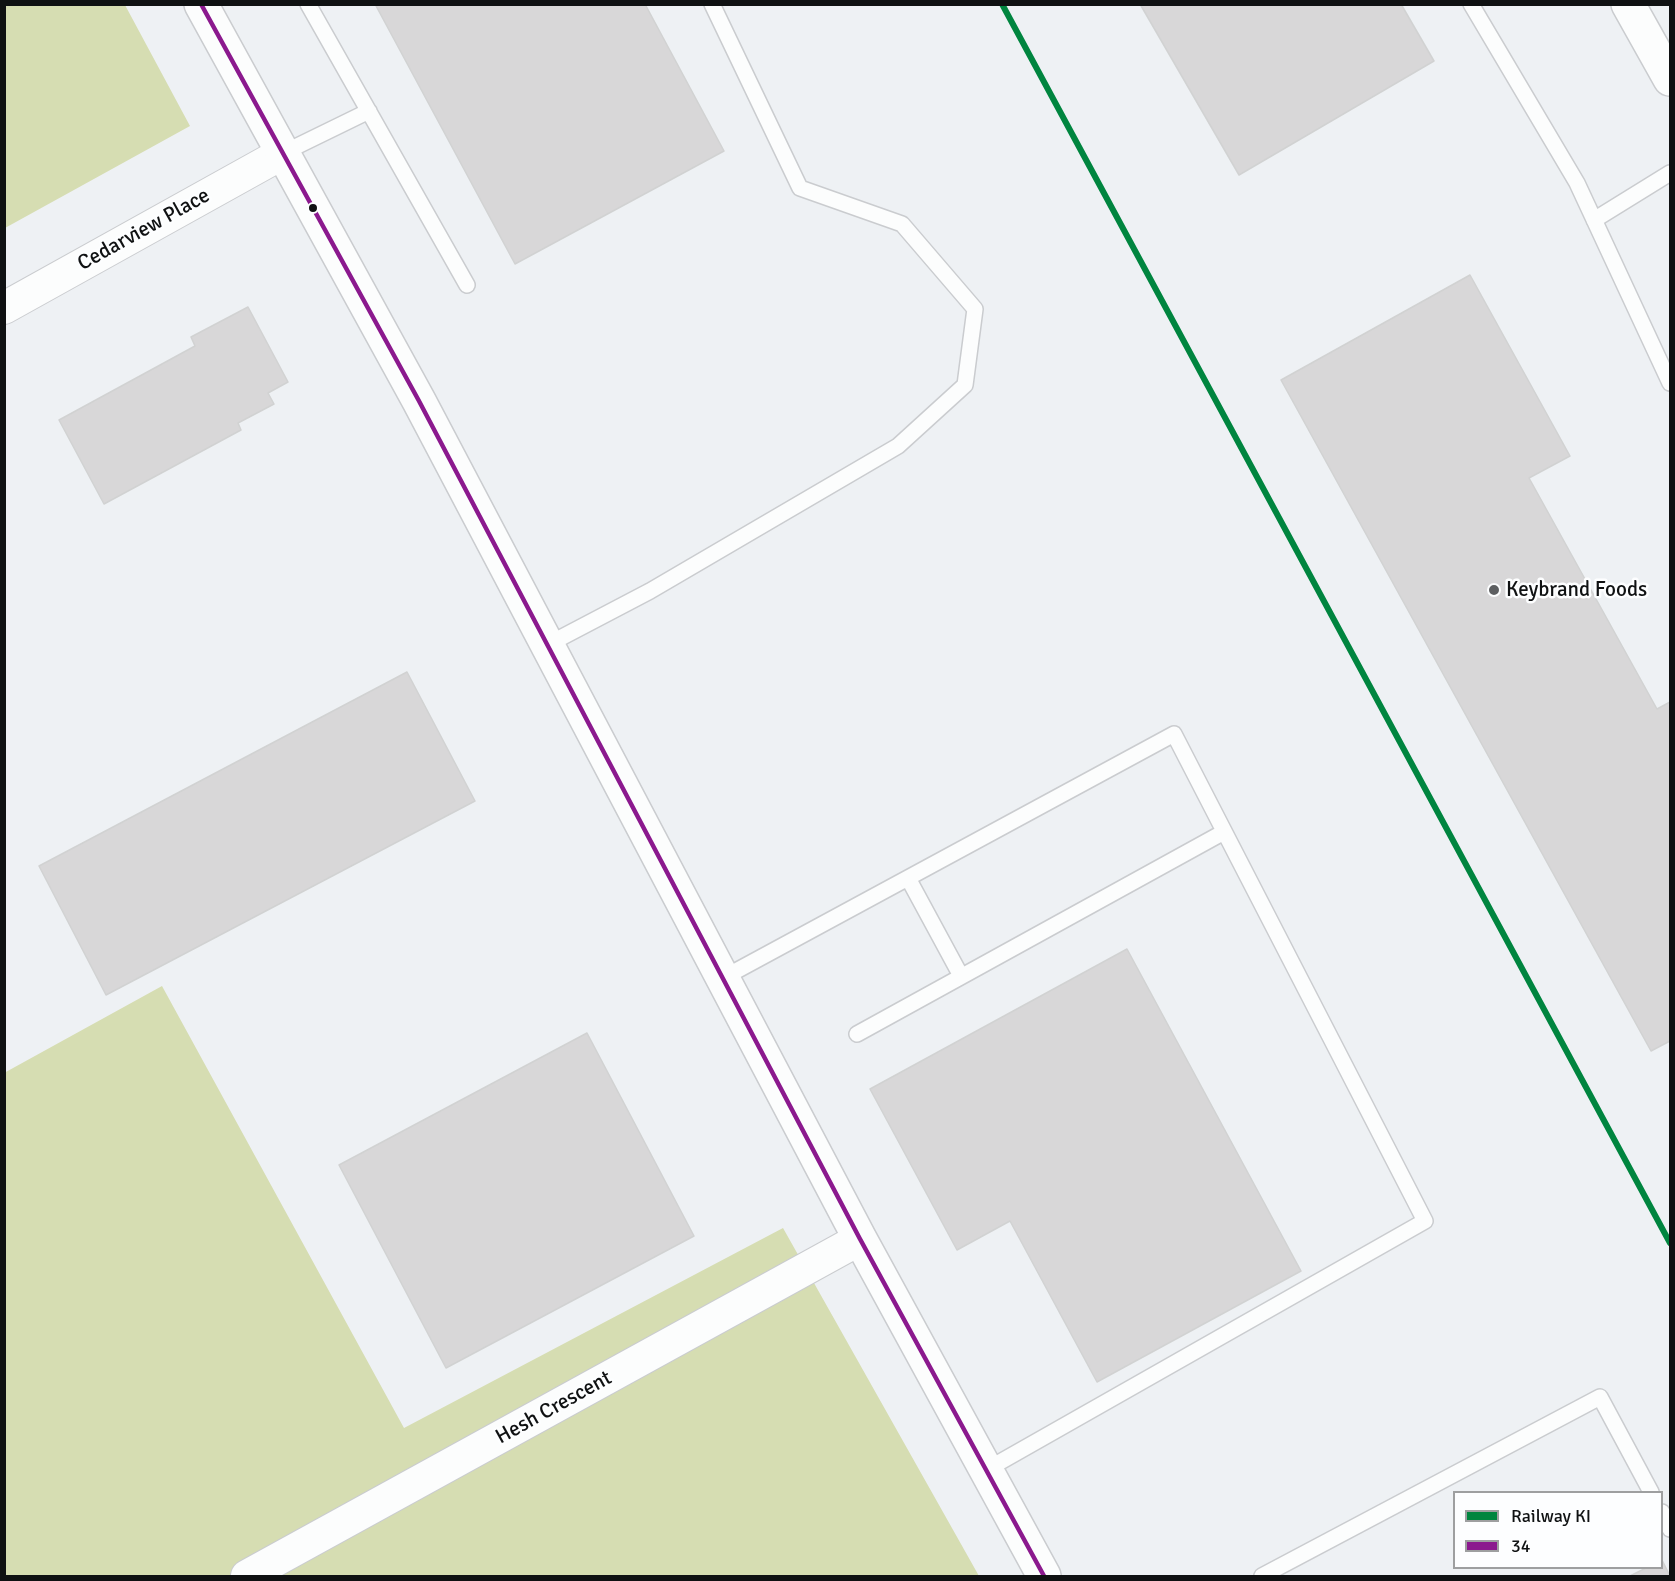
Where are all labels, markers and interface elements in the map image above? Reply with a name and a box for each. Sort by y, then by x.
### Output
street label: Cedarview Place [74,183,214,277]
unlabelled marker [307,202,319,214]
place label: Keybrand Foods [1506,577,1647,603]
marker: Keybrand Foods [1487,583,1501,597]
street label: Hesh Crescent [492,1366,616,1450]
legend [1453,1491,1663,1569]
text: Railway KI [1511,1505,1591,1527]
text: 34 [1511,1535,1530,1557]

